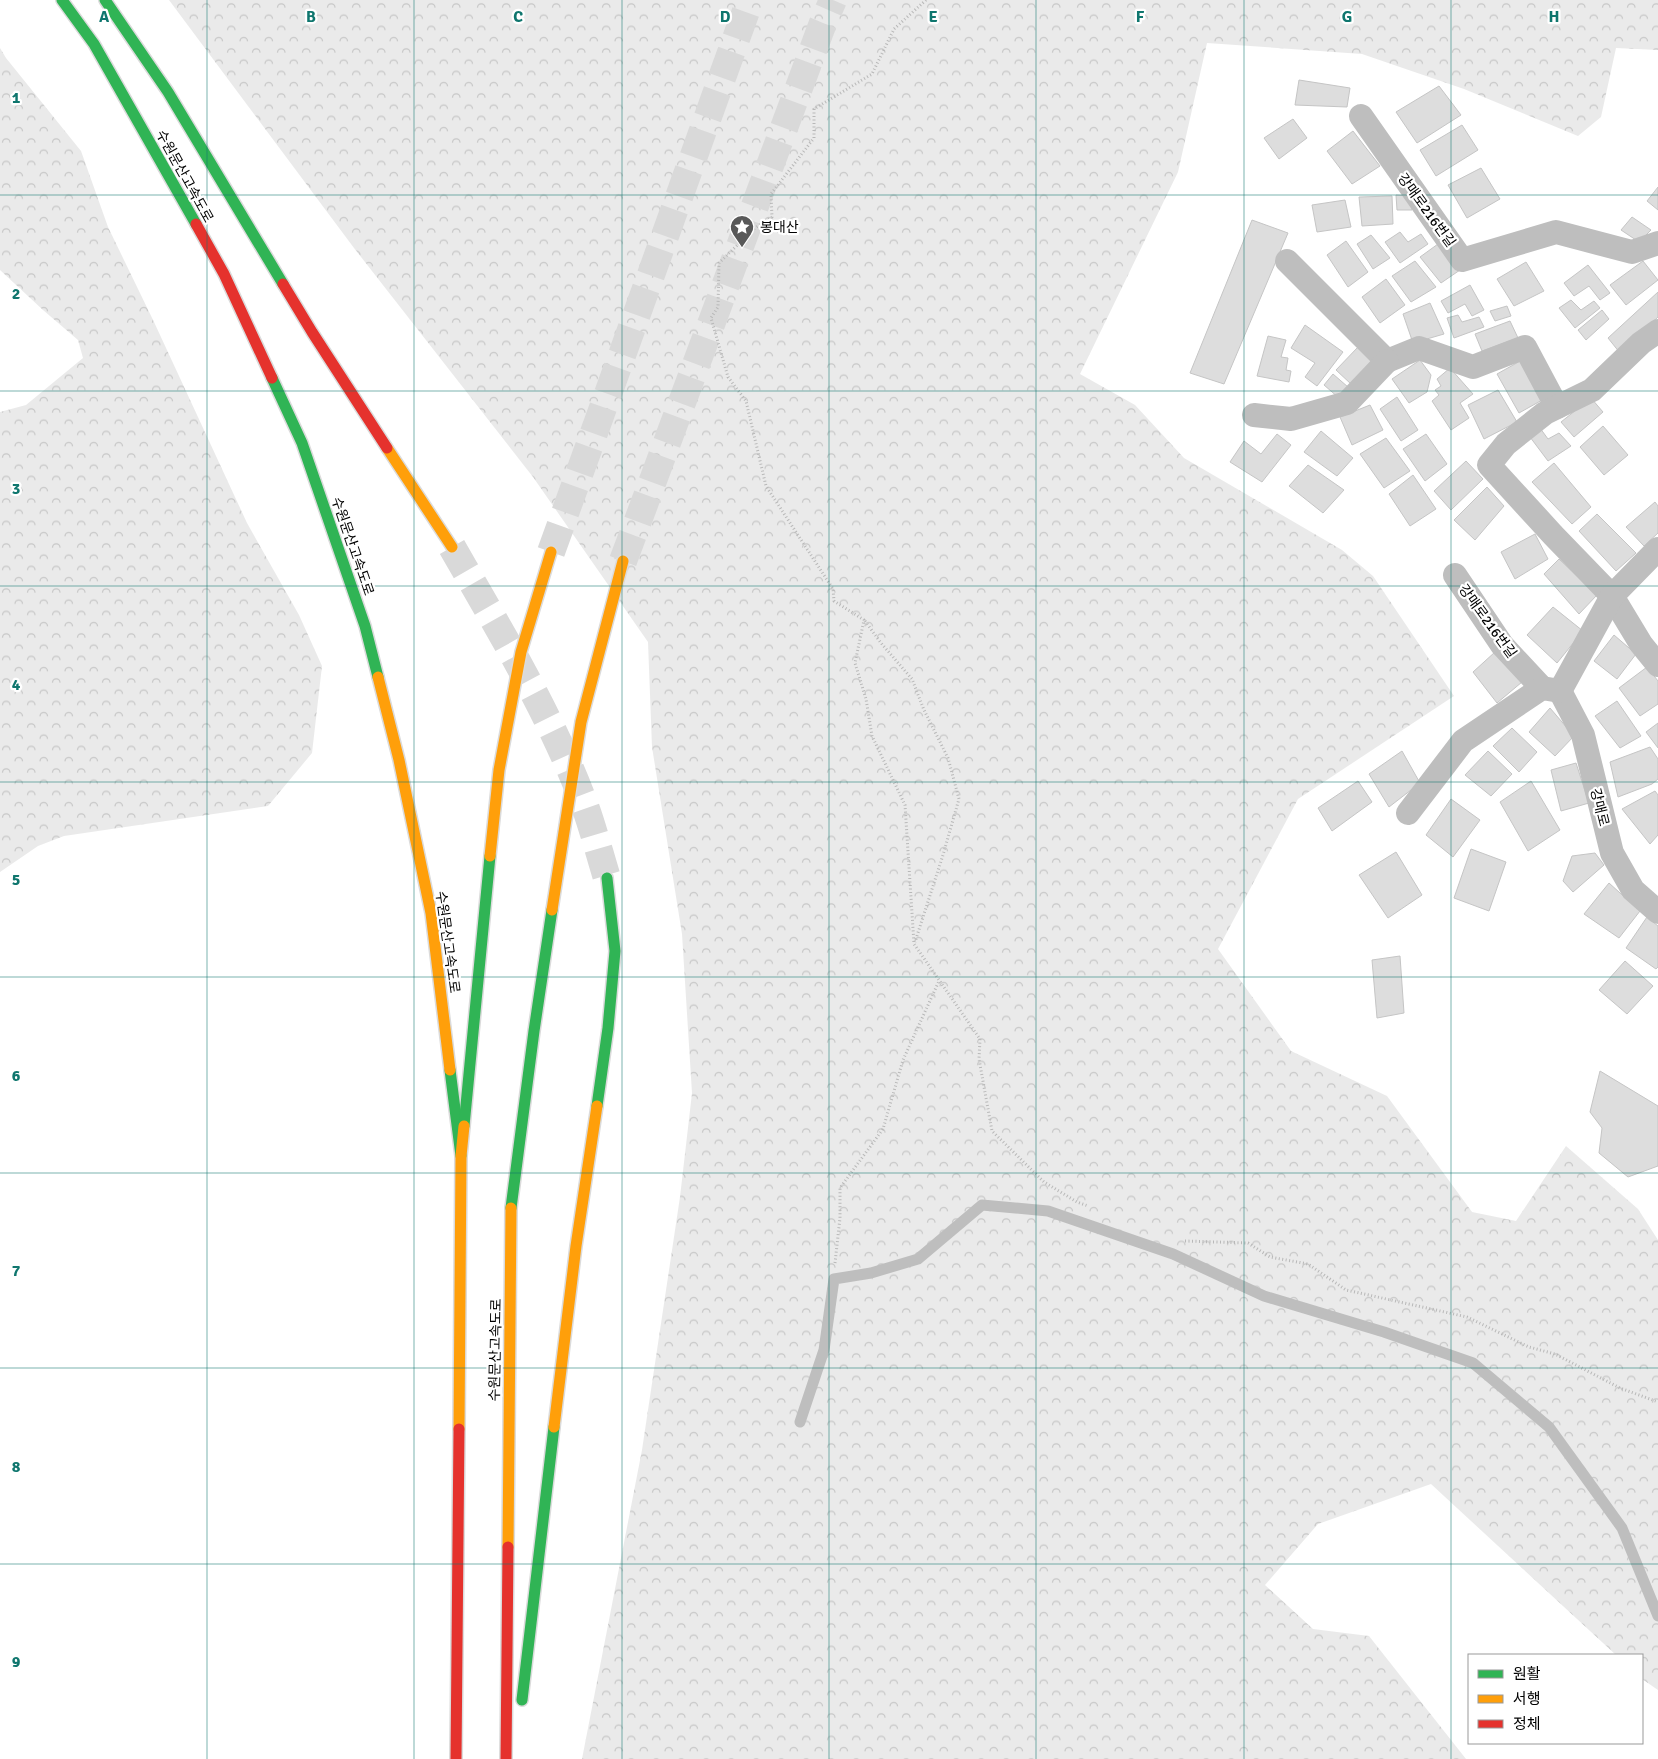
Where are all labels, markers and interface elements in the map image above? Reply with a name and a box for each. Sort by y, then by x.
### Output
text: A [99,7,110,27]
text: B [306,7,316,27]
text: C [513,7,523,27]
text: D [720,7,731,27]
text: E [928,7,938,27]
text: F [1136,7,1145,27]
text: G [1342,7,1352,27]
text: H [1549,7,1559,27]
text: 1 [12,88,21,108]
street label: 수원문산고속도로 [152,127,217,226]
street label: 강매로216번길 [1394,170,1459,251]
place icon: 봉대산 [729,214,755,248]
place label: 봉대산 [760,219,799,236]
text: 2 [12,284,20,304]
text: 3 [12,479,20,499]
street label: 수원문산고속도로 [328,495,377,598]
street label: 강매로216번길 [1455,581,1520,662]
text: 4 [12,675,21,695]
street label: 강매로 [1587,786,1612,828]
text: 5 [12,870,20,890]
street label: 수원문산고속도로 [432,890,463,994]
text: 6 [12,1066,21,1086]
text: 7 [12,1261,21,1281]
street label: 수원문산고속도로 [486,1298,505,1402]
text: 8 [12,1457,21,1477]
text: 9 [12,1652,21,1672]
legend [1468,1654,1643,1744]
text: 원활 [1513,1665,1541,1683]
text: 서행 [1513,1690,1541,1708]
text: 정체 [1513,1715,1541,1733]

